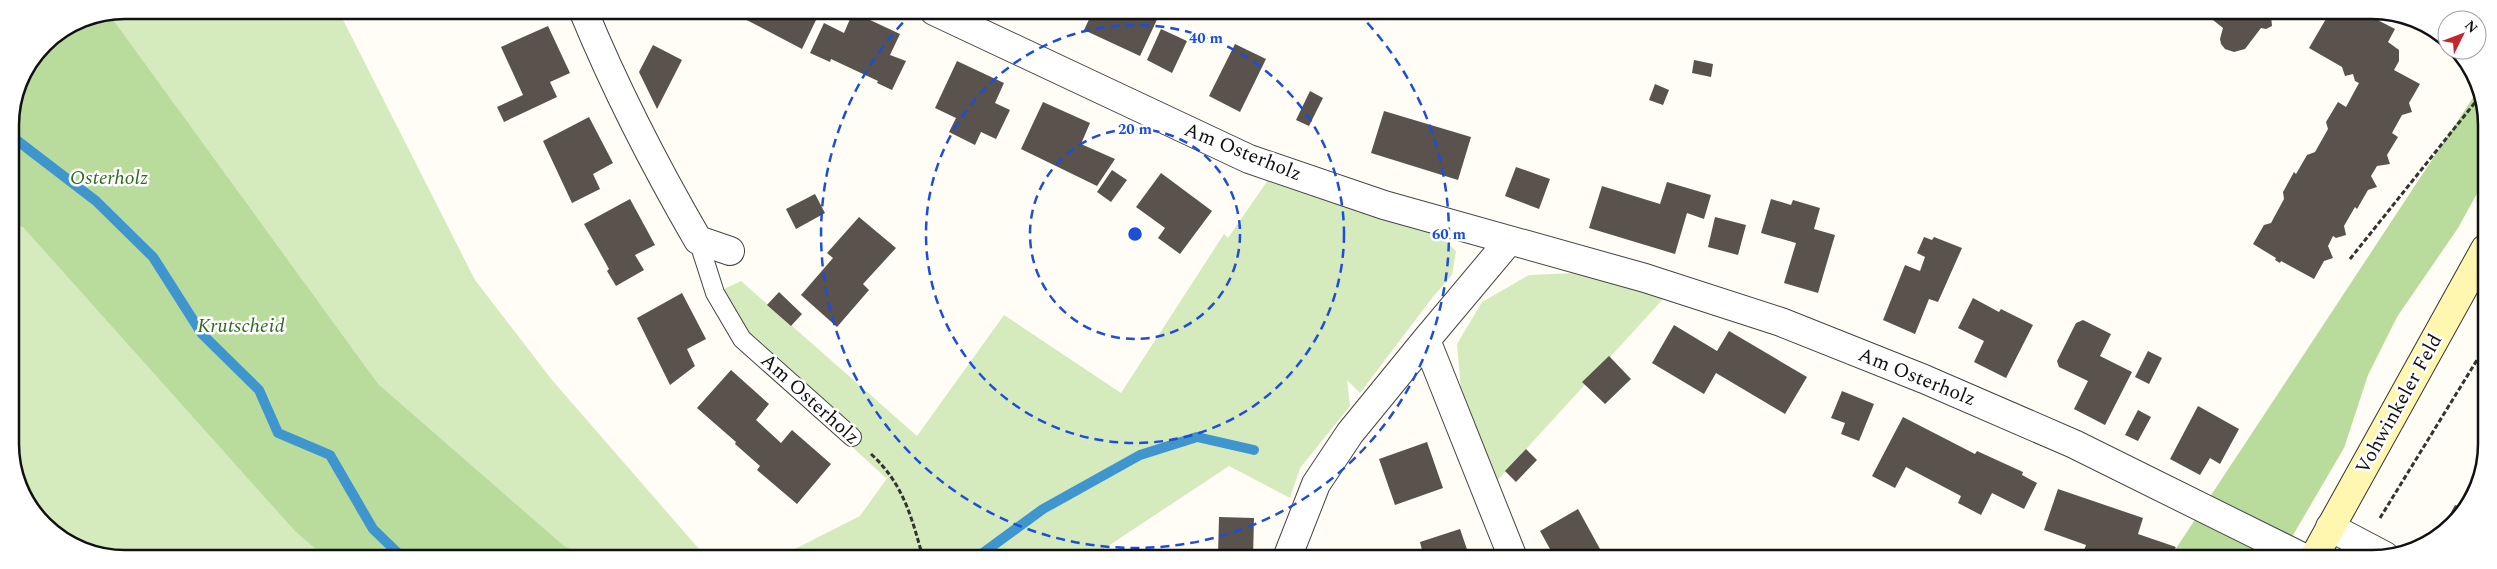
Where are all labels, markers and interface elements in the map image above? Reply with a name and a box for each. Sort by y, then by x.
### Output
north arrow [2437,10,2487,60]
text: N [2460,15,2483,38]
text: 40 m [1189,27,1224,50]
street label: Am Osterholz [1180,115,1306,189]
text: 20 m [1118,118,1153,141]
park label: Osterholz [70,163,148,193]
text: 60 m [1432,223,1467,246]
centre of rings [1126,225,1144,243]
park label: Krutscheid [197,311,285,341]
street label: Vohwinkeler Feld [2348,328,2450,480]
street label: Am Osterholz [1854,340,1980,414]
street label: Am Osterholz [754,346,866,452]

